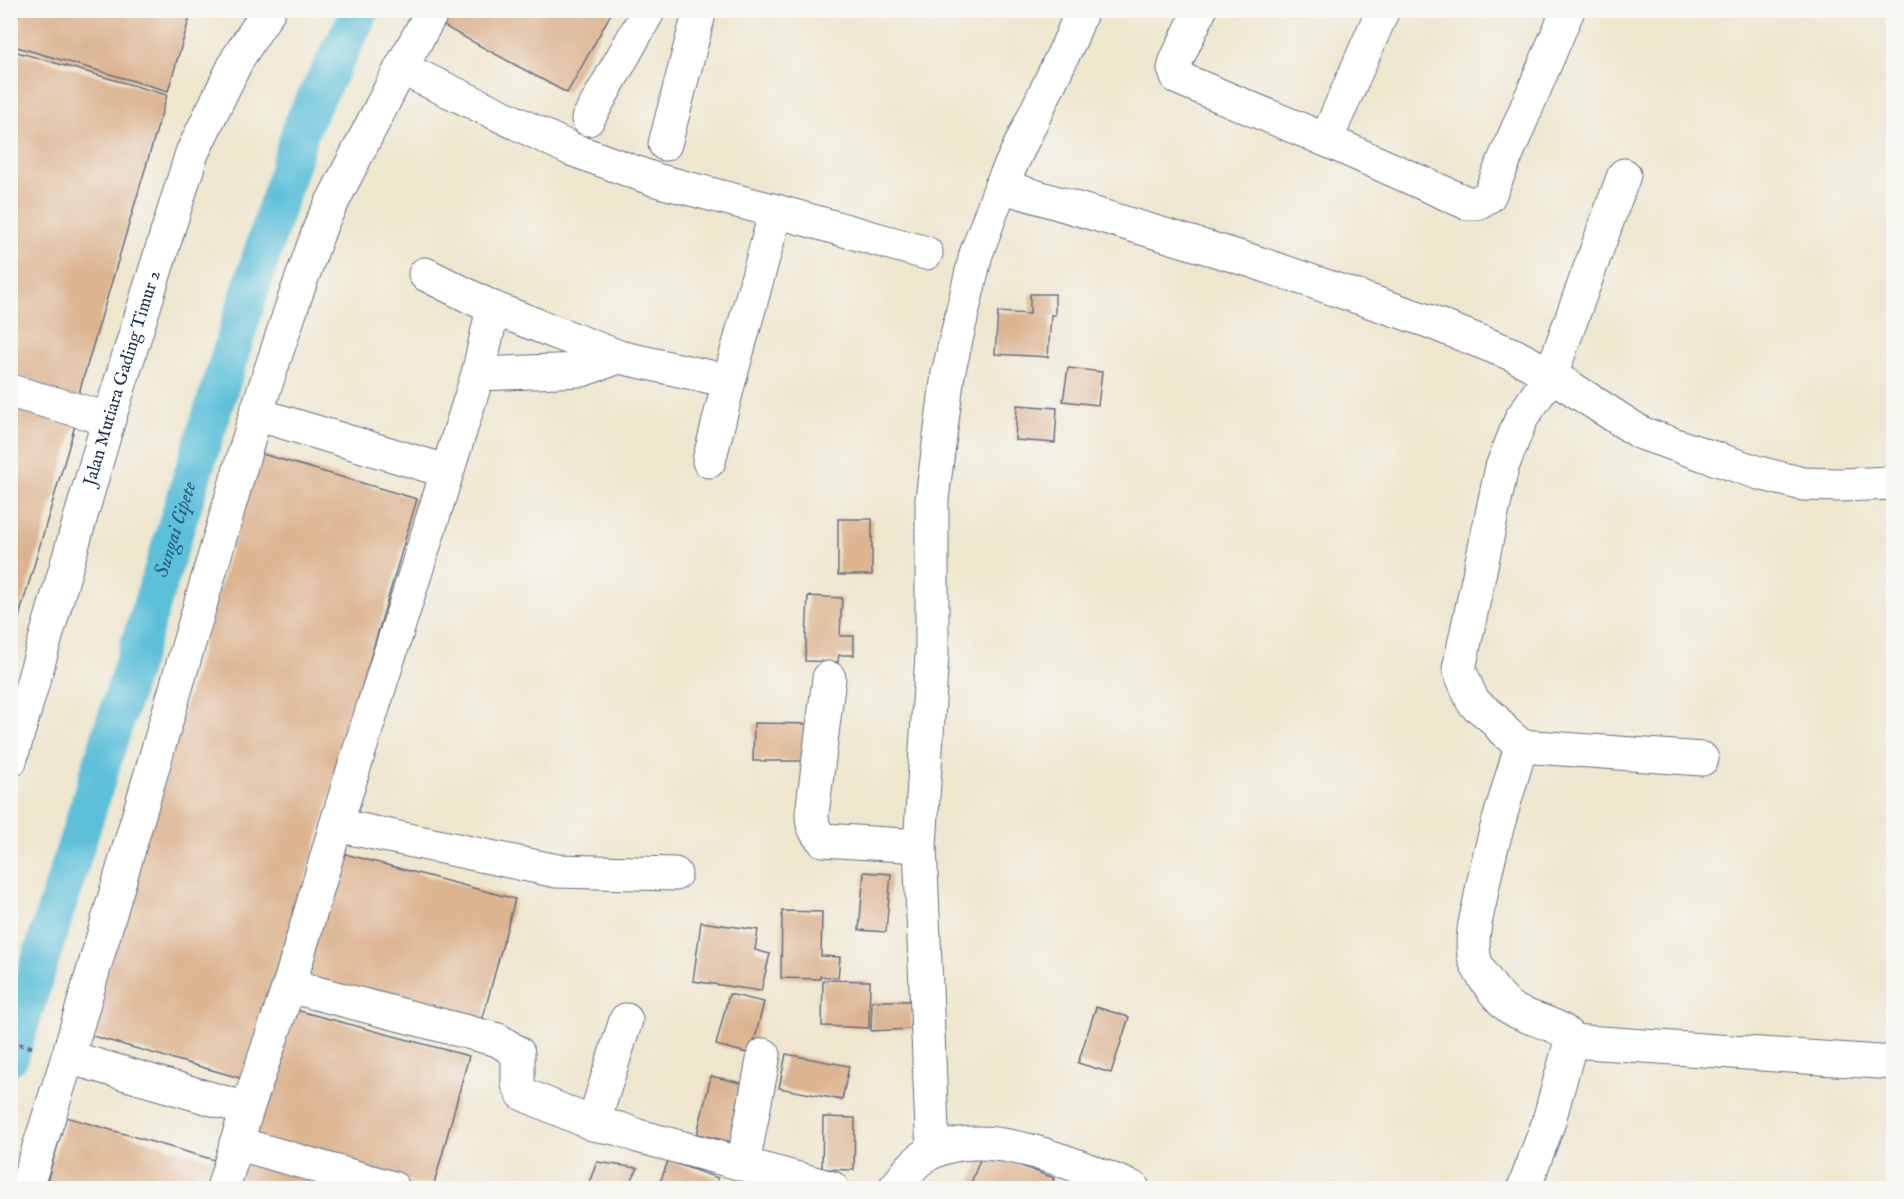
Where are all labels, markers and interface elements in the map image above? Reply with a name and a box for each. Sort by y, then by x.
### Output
street label: Jalan Mutiara Gading Timur 2 [78,268,166,490]
water label: Sungai Cipete [149,478,202,580]

